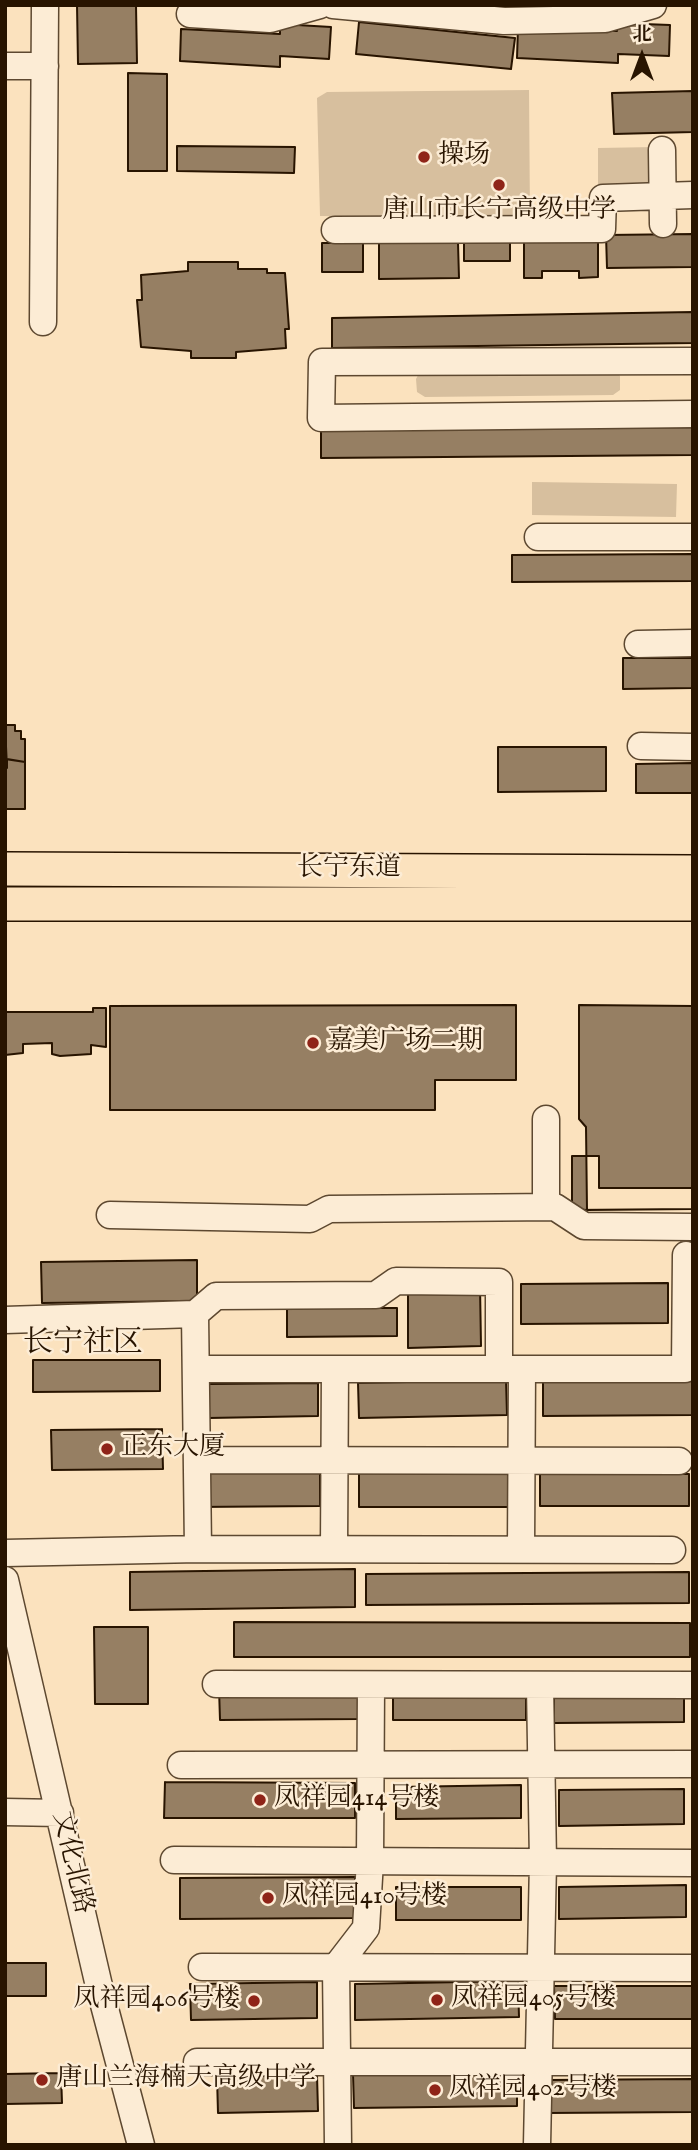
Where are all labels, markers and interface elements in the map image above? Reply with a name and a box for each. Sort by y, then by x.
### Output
north arrow [607,21,677,91]
text: 北 [632,23,652,47]
place label: 操场 [438,141,490,173]
marker: 操场 [416,149,432,165]
marker: 唐山市长宁高级中学 [491,177,507,193]
place label: 唐山市长宁高级中学 [382,196,616,228]
street label: 长宁东道 [297,854,401,886]
place label: 嘉美广场二期 [327,1027,483,1059]
marker: 嘉美广场二期 [305,1035,321,1051]
district label: 长宁社区 [23,1327,143,1363]
place label: 正东大厦 [121,1433,225,1465]
marker: 正东大厦 [99,1441,115,1457]
place label: 凤祥园414号楼 [274,1784,439,1816]
marker: 凤祥园414号楼 [252,1792,268,1808]
street label: 文化北路 [44,1809,98,1917]
place label: 凤祥园410号楼 [282,1882,447,1914]
marker: 凤祥园410号楼 [260,1890,276,1906]
place label: 凤祥园405号楼 [451,1984,616,2016]
place label: 凤祥园406号楼 [74,1985,240,2017]
marker: 凤祥园405号楼 [429,1992,445,2008]
marker: 凤祥园406号楼 [246,1993,262,2009]
place label: 唐山兰海楠天高级中学 [56,2064,316,2096]
marker: 唐山兰海楠天高级中学 [34,2072,50,2088]
place label: 凤祥园402号楼 [449,2074,617,2106]
marker: 凤祥园402号楼 [427,2082,443,2098]

